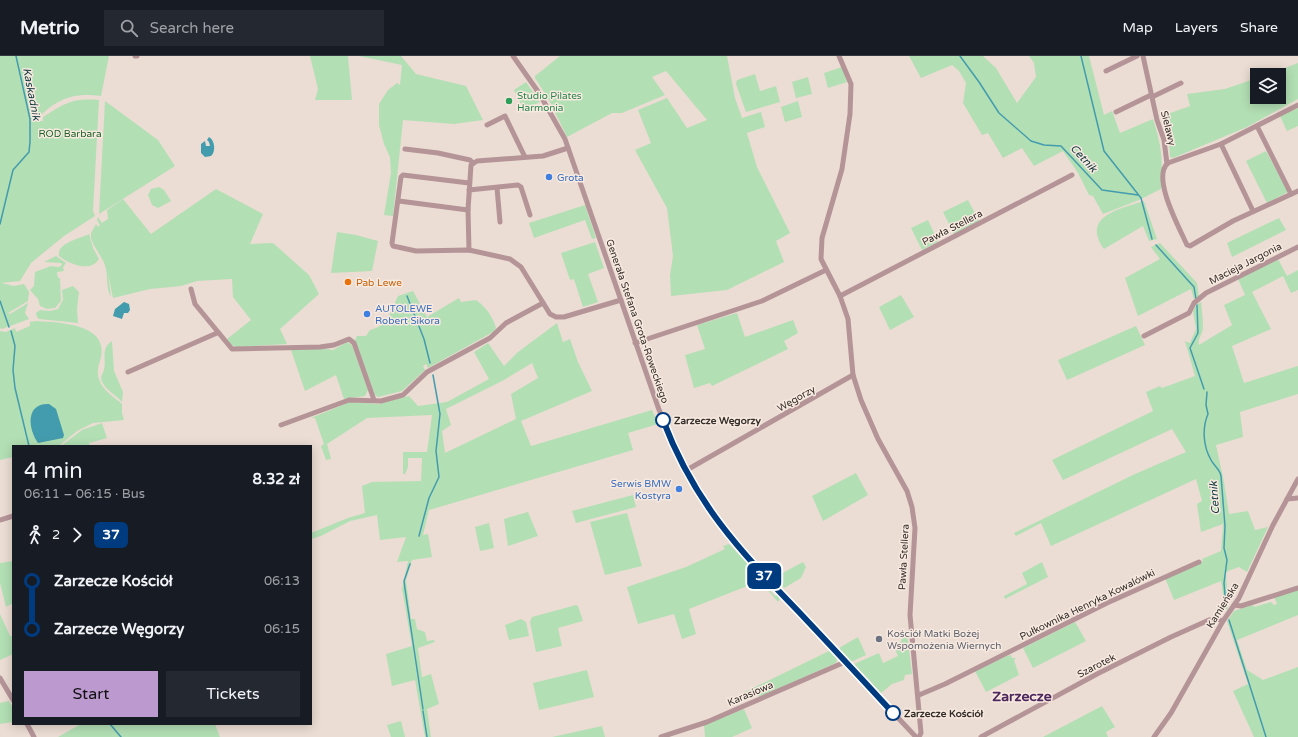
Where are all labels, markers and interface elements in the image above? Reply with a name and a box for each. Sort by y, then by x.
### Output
search box [104,10,384,46]
text: Metrio [20,17,80,39]
icon: search [118,17,140,39]
text: Search here [150,19,234,37]
text: Map [1123,19,1153,36]
text: Layers [1175,19,1218,36]
text: Share [1240,19,1278,36]
water label: Kaskadnik [20,67,43,122]
map controls [1250,68,1286,104]
button: layers [1250,68,1286,104]
place label: Studio Pilates Harmonia [517,90,582,114]
marker: Studio Pilates Harmonia [504,96,514,106]
street label: Sielawy [1158,110,1178,148]
park label: ROD Barbara [38,128,102,140]
water label: Cetnik [1068,142,1100,176]
marker: Grota [544,172,554,182]
place label: Grota [557,172,584,184]
street label: Pawła Stellera [920,208,985,248]
street label: Generała Stefana Grota-Roweckiego [603,238,671,405]
street label: Macieja Jargonia [1207,240,1284,287]
marker: Pab Lewe [343,277,353,287]
place label: Pab Lewe [356,277,402,289]
place label: AUTOLEWE Robert Sikora [375,303,440,327]
marker: AUTOLEWE Robert Sikora [362,309,372,319]
street label: Węgorzy [775,383,818,415]
marker: Zarzecze Węgorzy [655,412,671,428]
place label: Zarzecze Węgorzy [674,415,762,427]
text: 4 min [24,458,83,484]
text: 8.32 zł [253,470,300,488]
place label: Serwis BMW Kostyra [611,478,671,502]
water label: Cetnik [1207,480,1222,515]
marker: Serwis BMW Kostyra [674,484,684,494]
text: 06:11 – 06:15 · Bus [24,486,145,502]
icon: walk [24,524,46,546]
icon: forward [66,524,88,546]
street label: Pawła Stellera [896,524,912,590]
text: 37 [102,526,120,543]
text: 2 [52,527,60,543]
line badge: 37 [746,563,782,589]
text: 37 [755,567,773,584]
street label: Pułkownika Henryka Kowalówki [1018,567,1157,643]
text: Zarzecze Kościół [54,572,173,590]
text: 06:13 [264,573,300,589]
street label: Kamieńska [1204,581,1242,631]
text: Zarzecze Węgorzy [54,620,184,638]
text: 06:15 [264,621,300,637]
place label: Kościół Matki Bożej Wspomożenia Wiernych [887,628,1001,652]
marker: Kościół Matki Bożej Wspomożenia Wiernych [874,634,884,644]
street label: Szarotek [1075,651,1118,681]
button: Start [24,671,158,717]
button: Tickets [166,671,300,717]
street label: Karasiowa [726,679,775,709]
district label: Zarzecze [992,688,1052,705]
marker: Zarzecze Kościół [885,705,901,721]
place label: Zarzecze Kościół [904,708,984,720]

